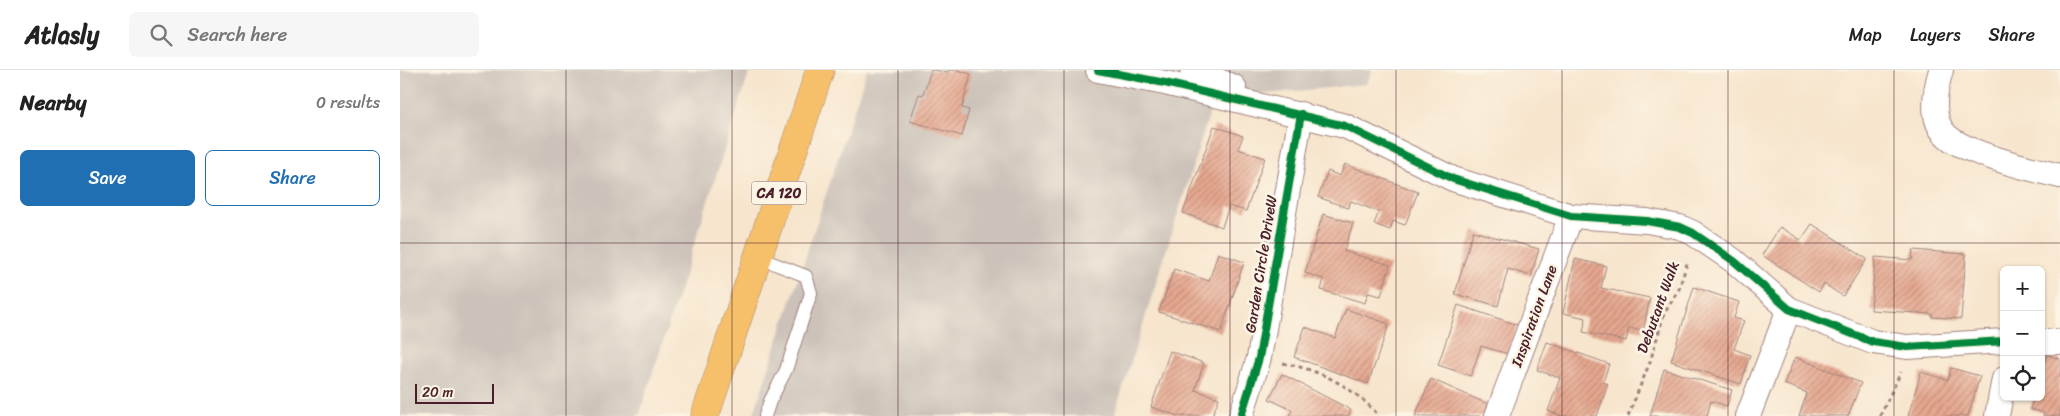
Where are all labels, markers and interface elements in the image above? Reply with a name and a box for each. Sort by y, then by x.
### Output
search box [129,12,479,57]
text: Atlasly [25,14,99,56]
text: Search here [187,18,287,51]
text: Map [1849,19,1882,51]
text: Layers [1910,19,1961,51]
text: Share [1989,19,2035,51]
icon: search [147,21,175,49]
text: Nearby [20,84,86,122]
text: 0 results [316,88,380,117]
button: Save [20,150,195,206]
button: Share [205,150,380,206]
road number: CA 120 [752,182,806,204]
street label: Garden Circle DriveW [1237,193,1285,335]
street label: Debutant Walk [1629,257,1687,357]
street label: Inspiration Lane [1503,261,1564,372]
map controls [2000,266,2045,401]
button: + [2000,266,2045,311]
button: − [2000,311,2045,356]
button: locate [2000,356,2045,401]
text: 20 m [422,380,453,405]
scale bar [415,381,494,404]

